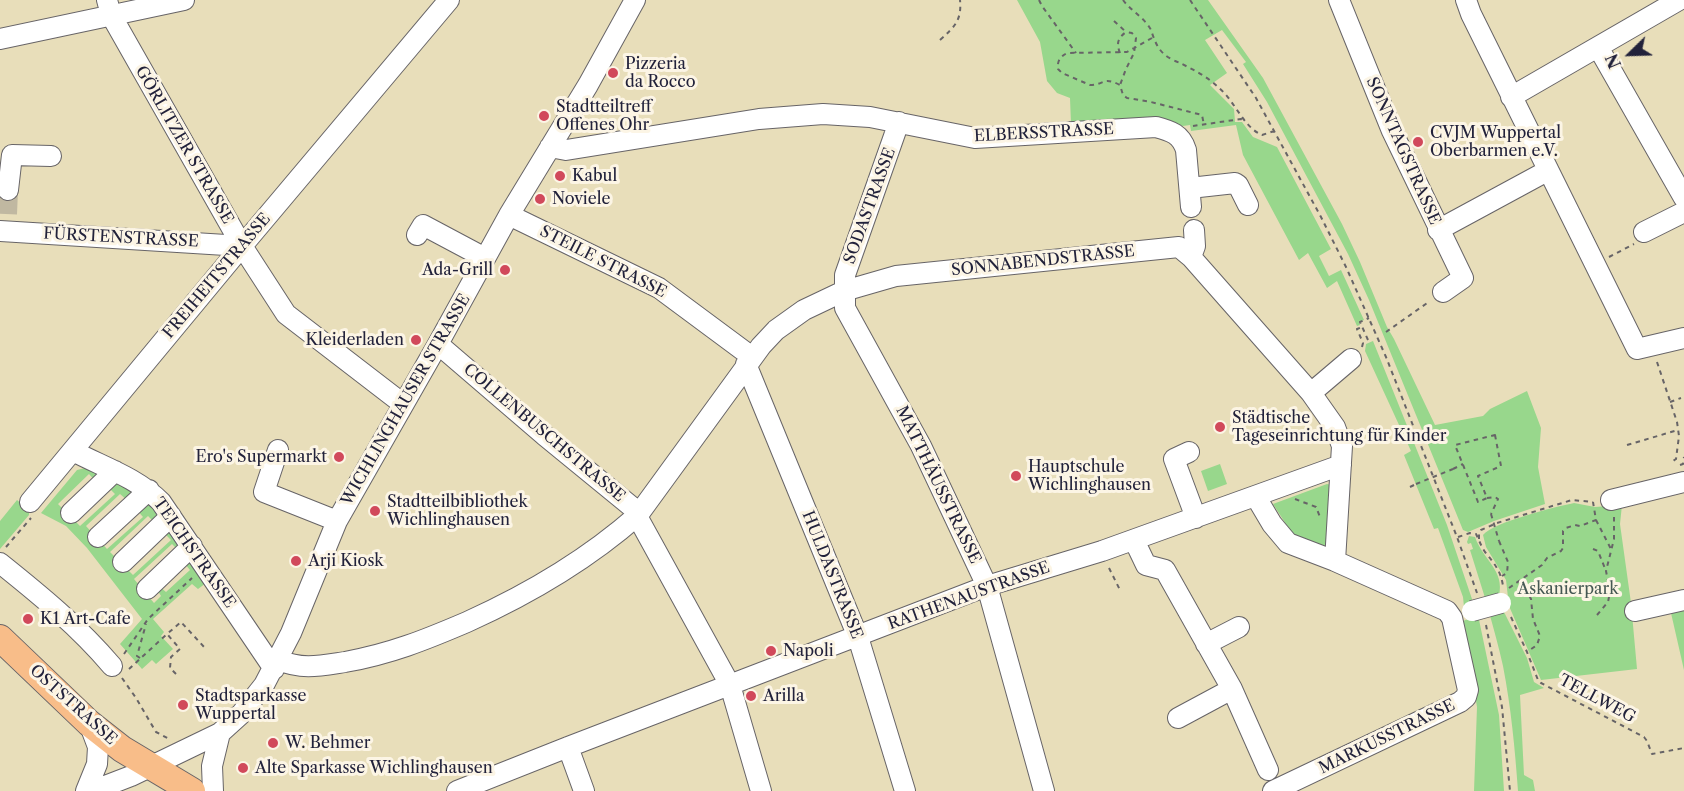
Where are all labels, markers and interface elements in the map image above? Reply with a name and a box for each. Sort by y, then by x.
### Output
north arrow [1600,24,1660,84]
text: N [1602,51,1625,71]
place label: Pizzeria da Rocco [625,54,695,92]
street label: GÖRLITZER STRASSE [131,63,237,227]
marker: Pizzeria da Rocco [606,66,620,80]
street label: SONNTAGSTRASSE [1362,74,1444,228]
place label: Stadtteiltreff Offenes Ohr [556,97,651,135]
marker: Stadtteiltreff Offenes Ohr [537,109,551,123]
street label: ELBERSSTRASSE [973,120,1115,146]
place label: CVJM Wuppertal Oberbarmen e.V. [1430,123,1561,161]
marker: CVJM Wuppertal Oberbarmen e.V. [1411,135,1425,149]
street label: SODASTRASSE [840,145,900,267]
place label: Kabul [572,166,617,186]
marker: Kabul [553,169,567,183]
place label: Noviele [552,189,610,209]
marker: Noviele [533,192,547,206]
street label: FREIHEITSTRASSE [159,210,275,342]
street label: STEILE STRASSE [536,222,670,302]
street label: FÜRSTENSTRASSE [43,224,199,252]
street label: SONNABENDSTRASSE [950,242,1136,280]
place label: Ada-Grill [422,260,493,280]
marker: Ada-Grill [498,263,512,277]
street label: WICHLINGHAUSER STRASSE [337,291,475,509]
place label: Kleiderladen [306,330,404,350]
marker: Kleiderladen [409,333,423,347]
street label: COLLENBUSCHSTRASSE [459,360,629,506]
street label: MATTHÄUSSTRASSE [891,403,985,567]
place label: Städtische Tageseinrichtung für Kinder [1232,408,1446,446]
marker: Städtische Tageseinrichtung für Kinder [1213,420,1227,434]
place label: Ero's Supermarkt [195,447,327,467]
marker: Ero's Supermarkt [332,450,346,464]
place label: Hauptschule Wichlinghausen [1028,457,1151,495]
marker: Hauptschule Wichlinghausen [1009,469,1023,483]
place label: Stadtteilbibliothek Wichlinghausen [387,492,528,530]
street label: TEICHSTRASSE [149,494,239,612]
marker: Stadtteilbibliothek Wichlinghausen [368,504,382,518]
street label: HULDASTRASSE [798,508,866,642]
place label: Arji Kiosk [308,551,384,571]
marker: Arji Kiosk [289,554,303,568]
street label: RATHENAUSTRASSE [885,558,1053,634]
park label: Askanierpark [1517,579,1619,599]
place label: K1 Art-Cafe [40,609,131,629]
marker: K1 Art-Cafe [21,612,35,626]
place label: Napoli [783,641,834,661]
marker: Napoli [764,644,778,658]
street label: OSTSTRASSE [26,661,120,749]
street label: TELLWEG [1555,671,1639,727]
place label: Stadtsparkasse Wuppertal [195,686,306,724]
place label: Arilla [763,686,804,706]
marker: Arilla [744,689,758,703]
street label: MARKUSSTRASSE [1316,696,1458,778]
marker: Stadtsparkasse Wuppertal [176,698,190,712]
place label: W. Behmer [285,733,371,753]
marker: W. Behmer [266,736,280,750]
place label: Alte Sparkasse Wichlinghausen [255,758,493,778]
marker: Alte Sparkasse Wichlinghausen [236,761,250,775]

